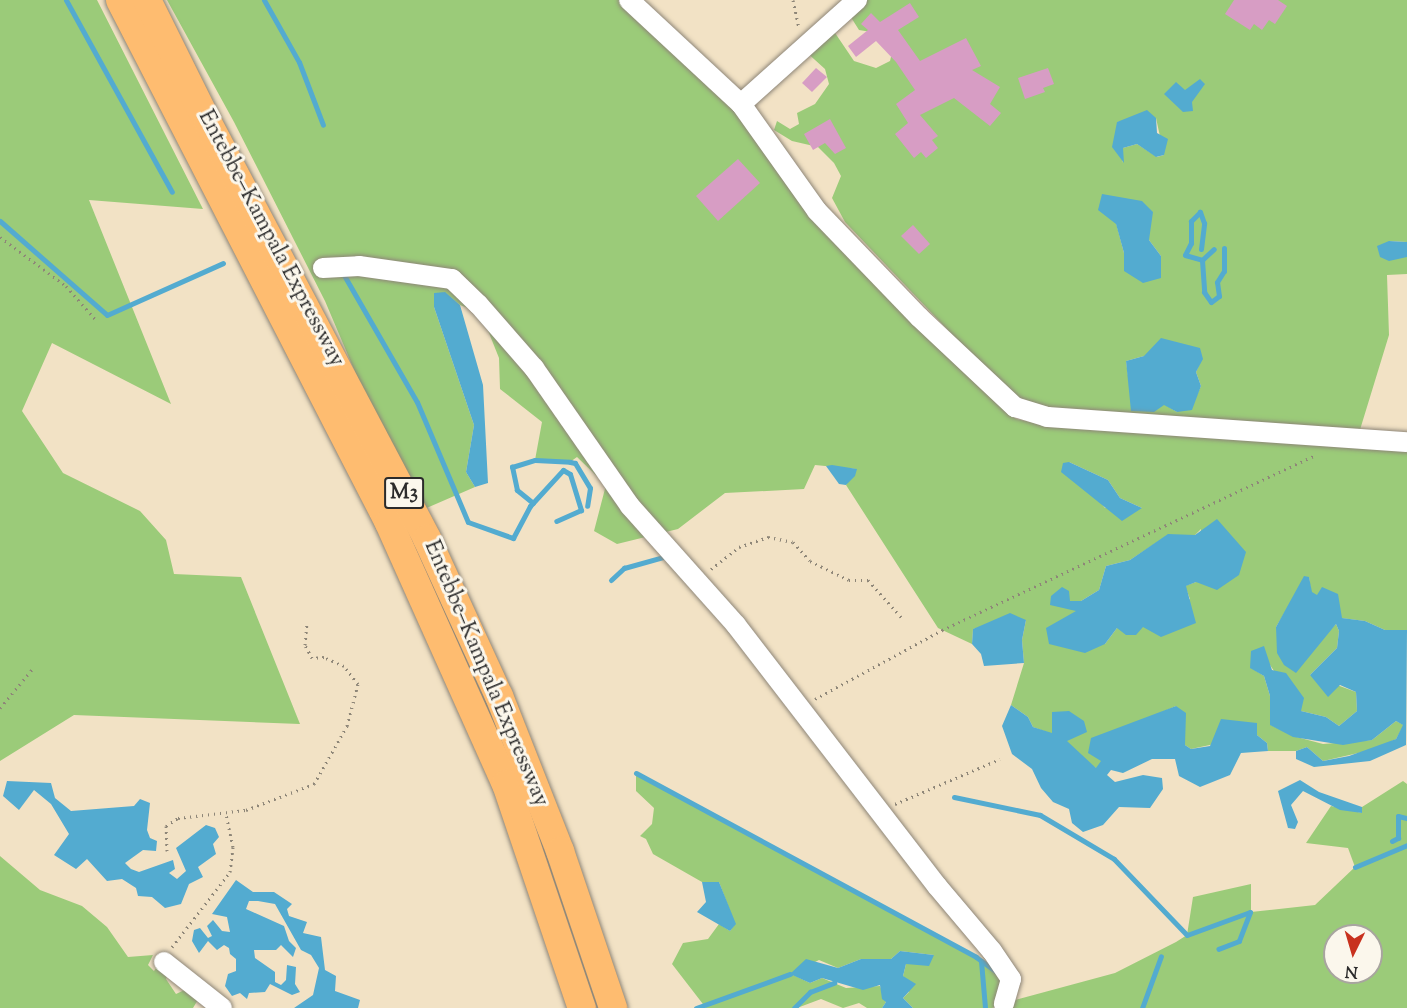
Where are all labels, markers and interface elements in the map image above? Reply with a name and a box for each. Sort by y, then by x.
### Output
street label: Entebbe–Kampala Expressway [191,106,349,372]
road number: M3 [383,475,425,511]
street label: Entebbe–Kampala Expressway [417,537,553,811]
north arrow [1323,924,1383,984]
text: N [1344,958,1359,982]

